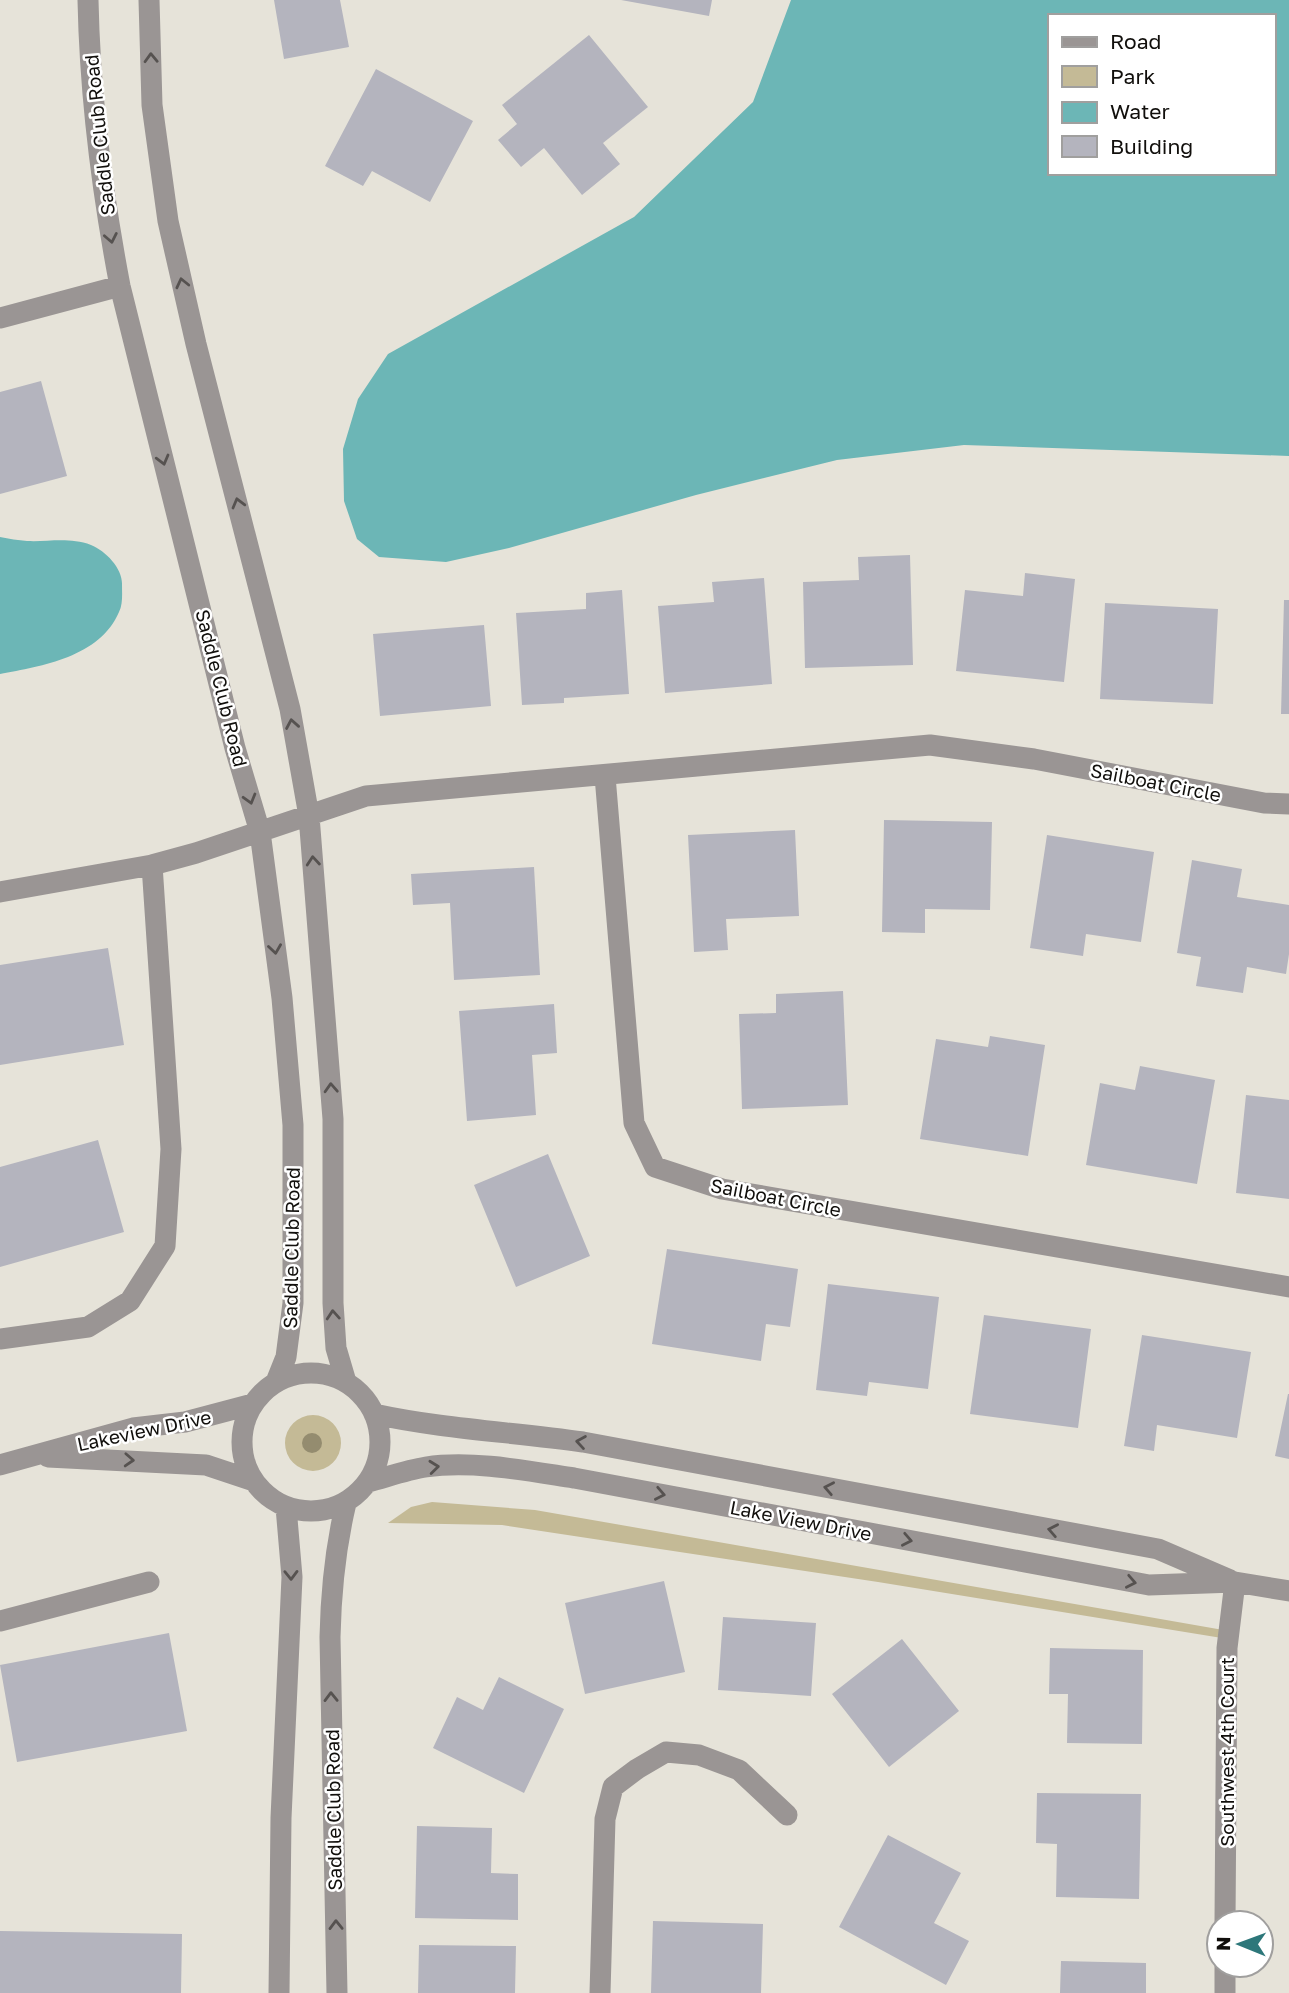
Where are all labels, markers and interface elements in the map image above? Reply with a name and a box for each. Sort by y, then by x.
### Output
legend [1048,14,1275,175]
text: Road [1110,28,1161,54]
one-way arrow [143,52,159,63]
street label: Saddle Club Road [79,54,119,216]
text: Park [1110,63,1156,89]
text: Water [1110,98,1170,124]
text: Building [1110,133,1193,159]
one-way arrow [103,232,118,244]
one-way arrow [176,277,190,289]
one-way arrow [155,453,169,465]
one-way arrow [232,498,246,510]
street label: Saddle Club Road [191,607,253,769]
one-way arrow [285,718,300,730]
street label: Sailboat Circle [1089,758,1223,806]
one-way arrow [242,792,256,804]
one-way arrow [306,855,321,866]
one-way arrow [268,943,283,954]
one-way arrow [324,1082,339,1093]
street label: Saddle Club Road [278,1167,304,1329]
street label: Sailboat Circle [709,1173,843,1221]
one-way arrow [326,1309,341,1320]
street label: Lakeview Drive [75,1405,213,1455]
one-way arrow [576,1435,587,1450]
one-way arrow [123,1452,134,1467]
one-way arrow [429,1460,440,1475]
one-way arrow [823,1481,835,1496]
one-way arrow [653,1485,665,1500]
street label: Lake View Drive [728,1495,874,1545]
one-way arrow [1047,1523,1059,1538]
one-way arrow [901,1532,913,1547]
one-way arrow [284,1570,299,1581]
one-way arrow [1125,1573,1137,1588]
street label: Southwest 4th Court [1215,1657,1238,1847]
one-way arrow [323,1692,339,1702]
street label: Saddle Club Road [320,1729,346,1891]
north arrow [1205,1909,1275,1979]
one-way arrow [328,1919,344,1930]
text: N [1211,1936,1234,1951]

